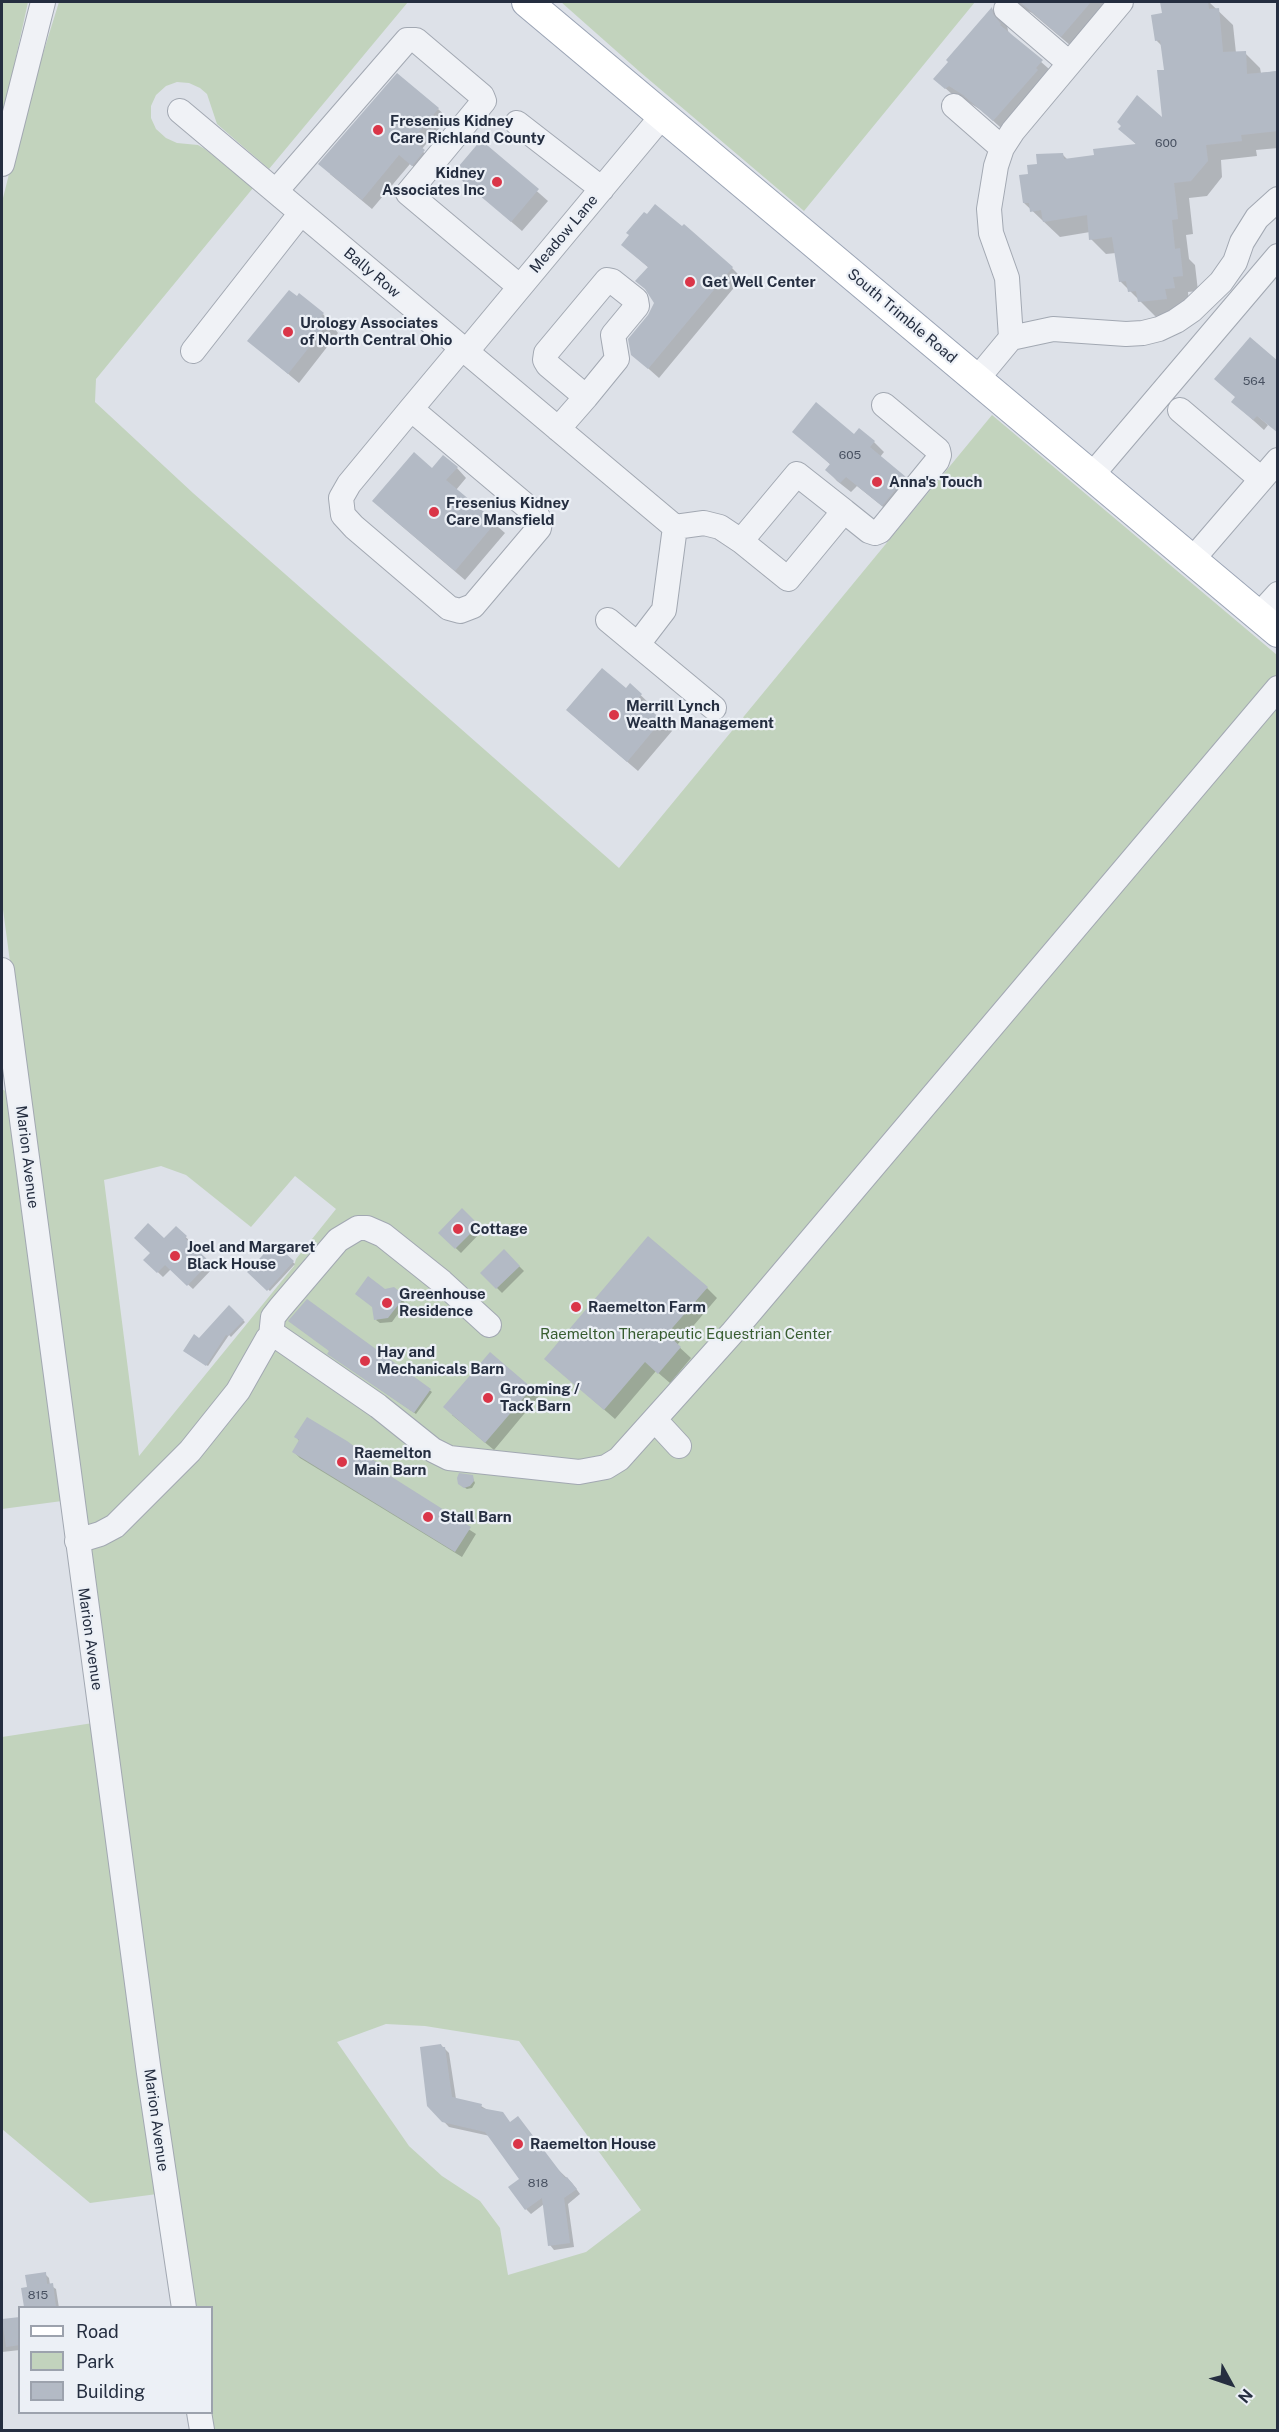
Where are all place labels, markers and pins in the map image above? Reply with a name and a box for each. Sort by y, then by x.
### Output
place label: Fresenius Kidney Care Richland County [390,112,545,147]
marker: Fresenius Kidney Care Richland County [371,123,385,137]
place label: Kidney Associates Inc [382,164,485,199]
marker: Kidney Associates Inc [490,175,504,189]
place label: Get Well Center [702,273,816,291]
marker: Get Well Center [683,275,697,289]
place label: Urology Associates of North Central Ohio [300,314,452,349]
marker: Urology Associates of North Central Ohio [281,325,295,339]
place label: Anna's Touch [889,473,982,491]
marker: Anna's Touch [870,475,884,489]
place label: Fresenius Kidney Care Mansfield [446,494,569,529]
marker: Fresenius Kidney Care Mansfield [427,505,441,519]
place label: Merrill Lynch Wealth Management [626,697,774,732]
marker: Merrill Lynch Wealth Management [607,708,621,722]
place label: Cottage [470,1220,528,1238]
marker: Cottage [451,1222,465,1236]
place label: Joel and Margaret Black House [187,1238,315,1273]
marker: Joel and Margaret Black House [168,1249,182,1263]
place label: Greenhouse Residence [399,1285,486,1320]
marker: Greenhouse Residence [380,1296,394,1310]
place label: Raemelton Farm [588,1298,706,1316]
marker: Raemelton Farm [569,1300,583,1314]
place label: Hay and Mechanicals Barn [377,1343,504,1378]
marker: Hay and Mechanicals Barn [358,1354,372,1368]
place label: Grooming / Tack Barn [500,1380,580,1415]
marker: Grooming / Tack Barn [481,1391,495,1405]
place label: Raemelton Main Barn [354,1444,431,1479]
marker: Raemelton Main Barn [335,1455,349,1469]
place label: Stall Barn [440,1508,512,1526]
marker: Stall Barn [421,1510,435,1524]
place label: Raemelton House [530,2135,656,2153]
marker: Raemelton House [511,2137,525,2151]

